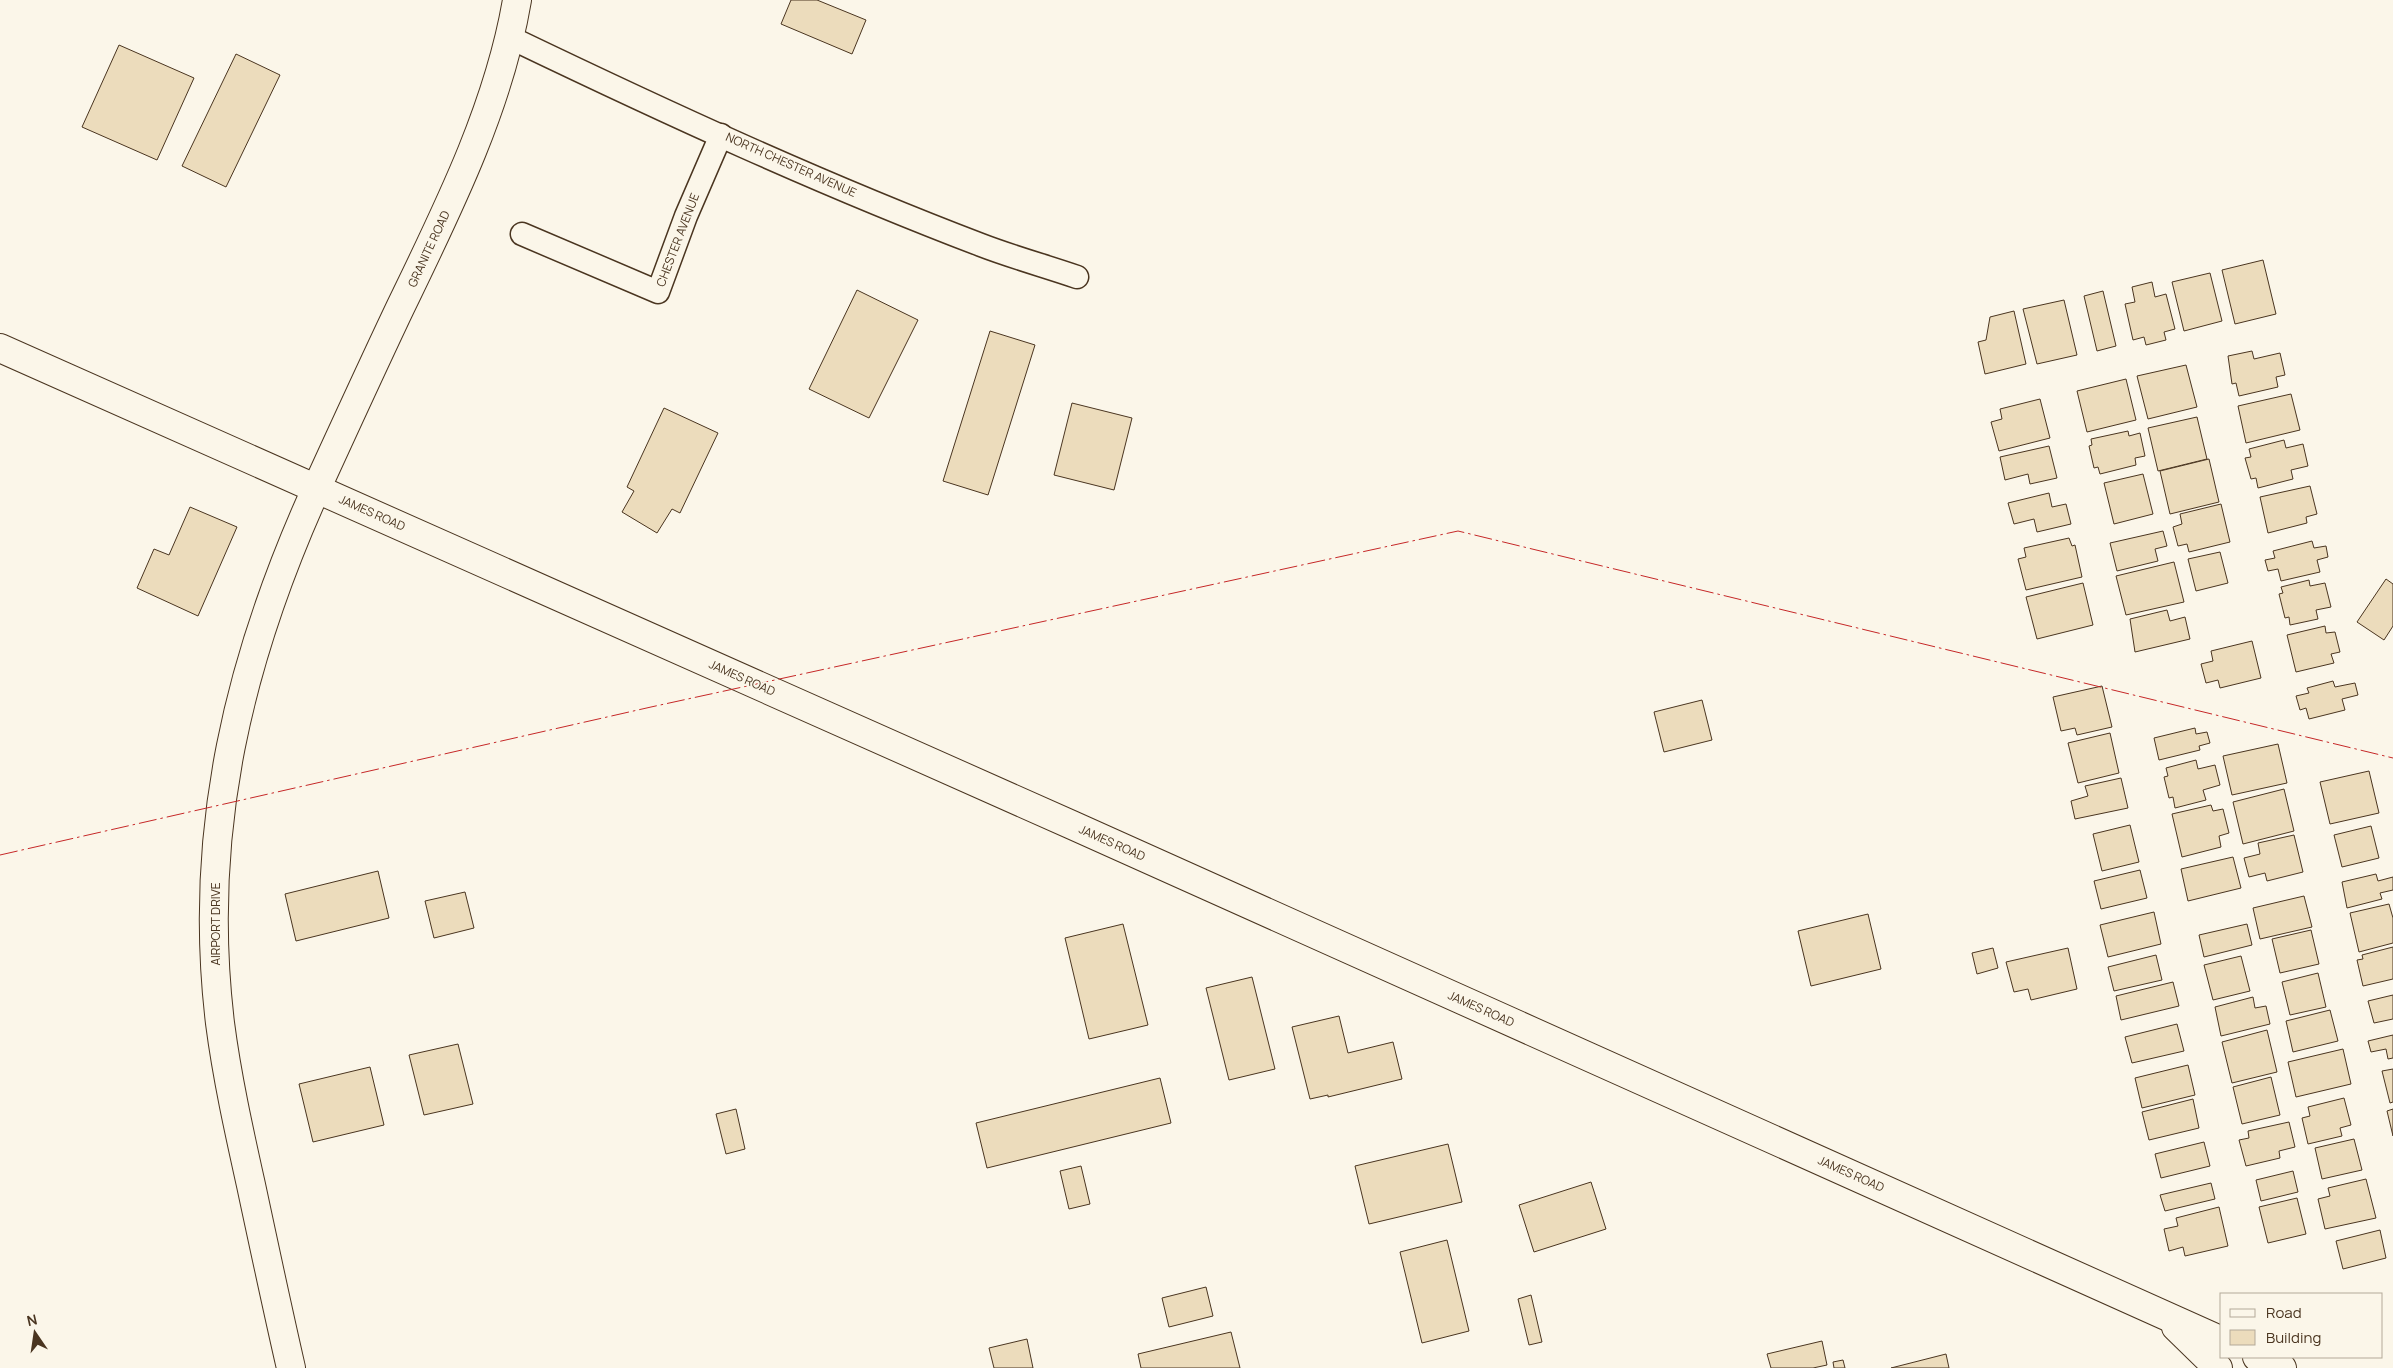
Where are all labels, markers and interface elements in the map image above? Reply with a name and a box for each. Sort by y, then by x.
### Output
street label: NORTH CHESTER AVENUE [723,128,859,201]
street label: CHESTER AVENUE [652,190,703,289]
street label: GRANITE ROAD [403,208,454,290]
street label: JAMES ROAD [336,490,408,535]
street label: JAMES ROAD [706,655,778,700]
street label: JAMES ROAD [1076,820,1148,865]
street label: AIRPORT DRIVE [207,882,224,966]
street label: JAMES ROAD [1445,986,1517,1031]
street label: JAMES ROAD [1815,1151,1887,1196]
legend [2220,1293,2383,1358]
text: Road [2266,1302,2302,1323]
north arrow [10,1308,60,1358]
text: N [25,1309,39,1330]
text: Building [2266,1327,2321,1348]

